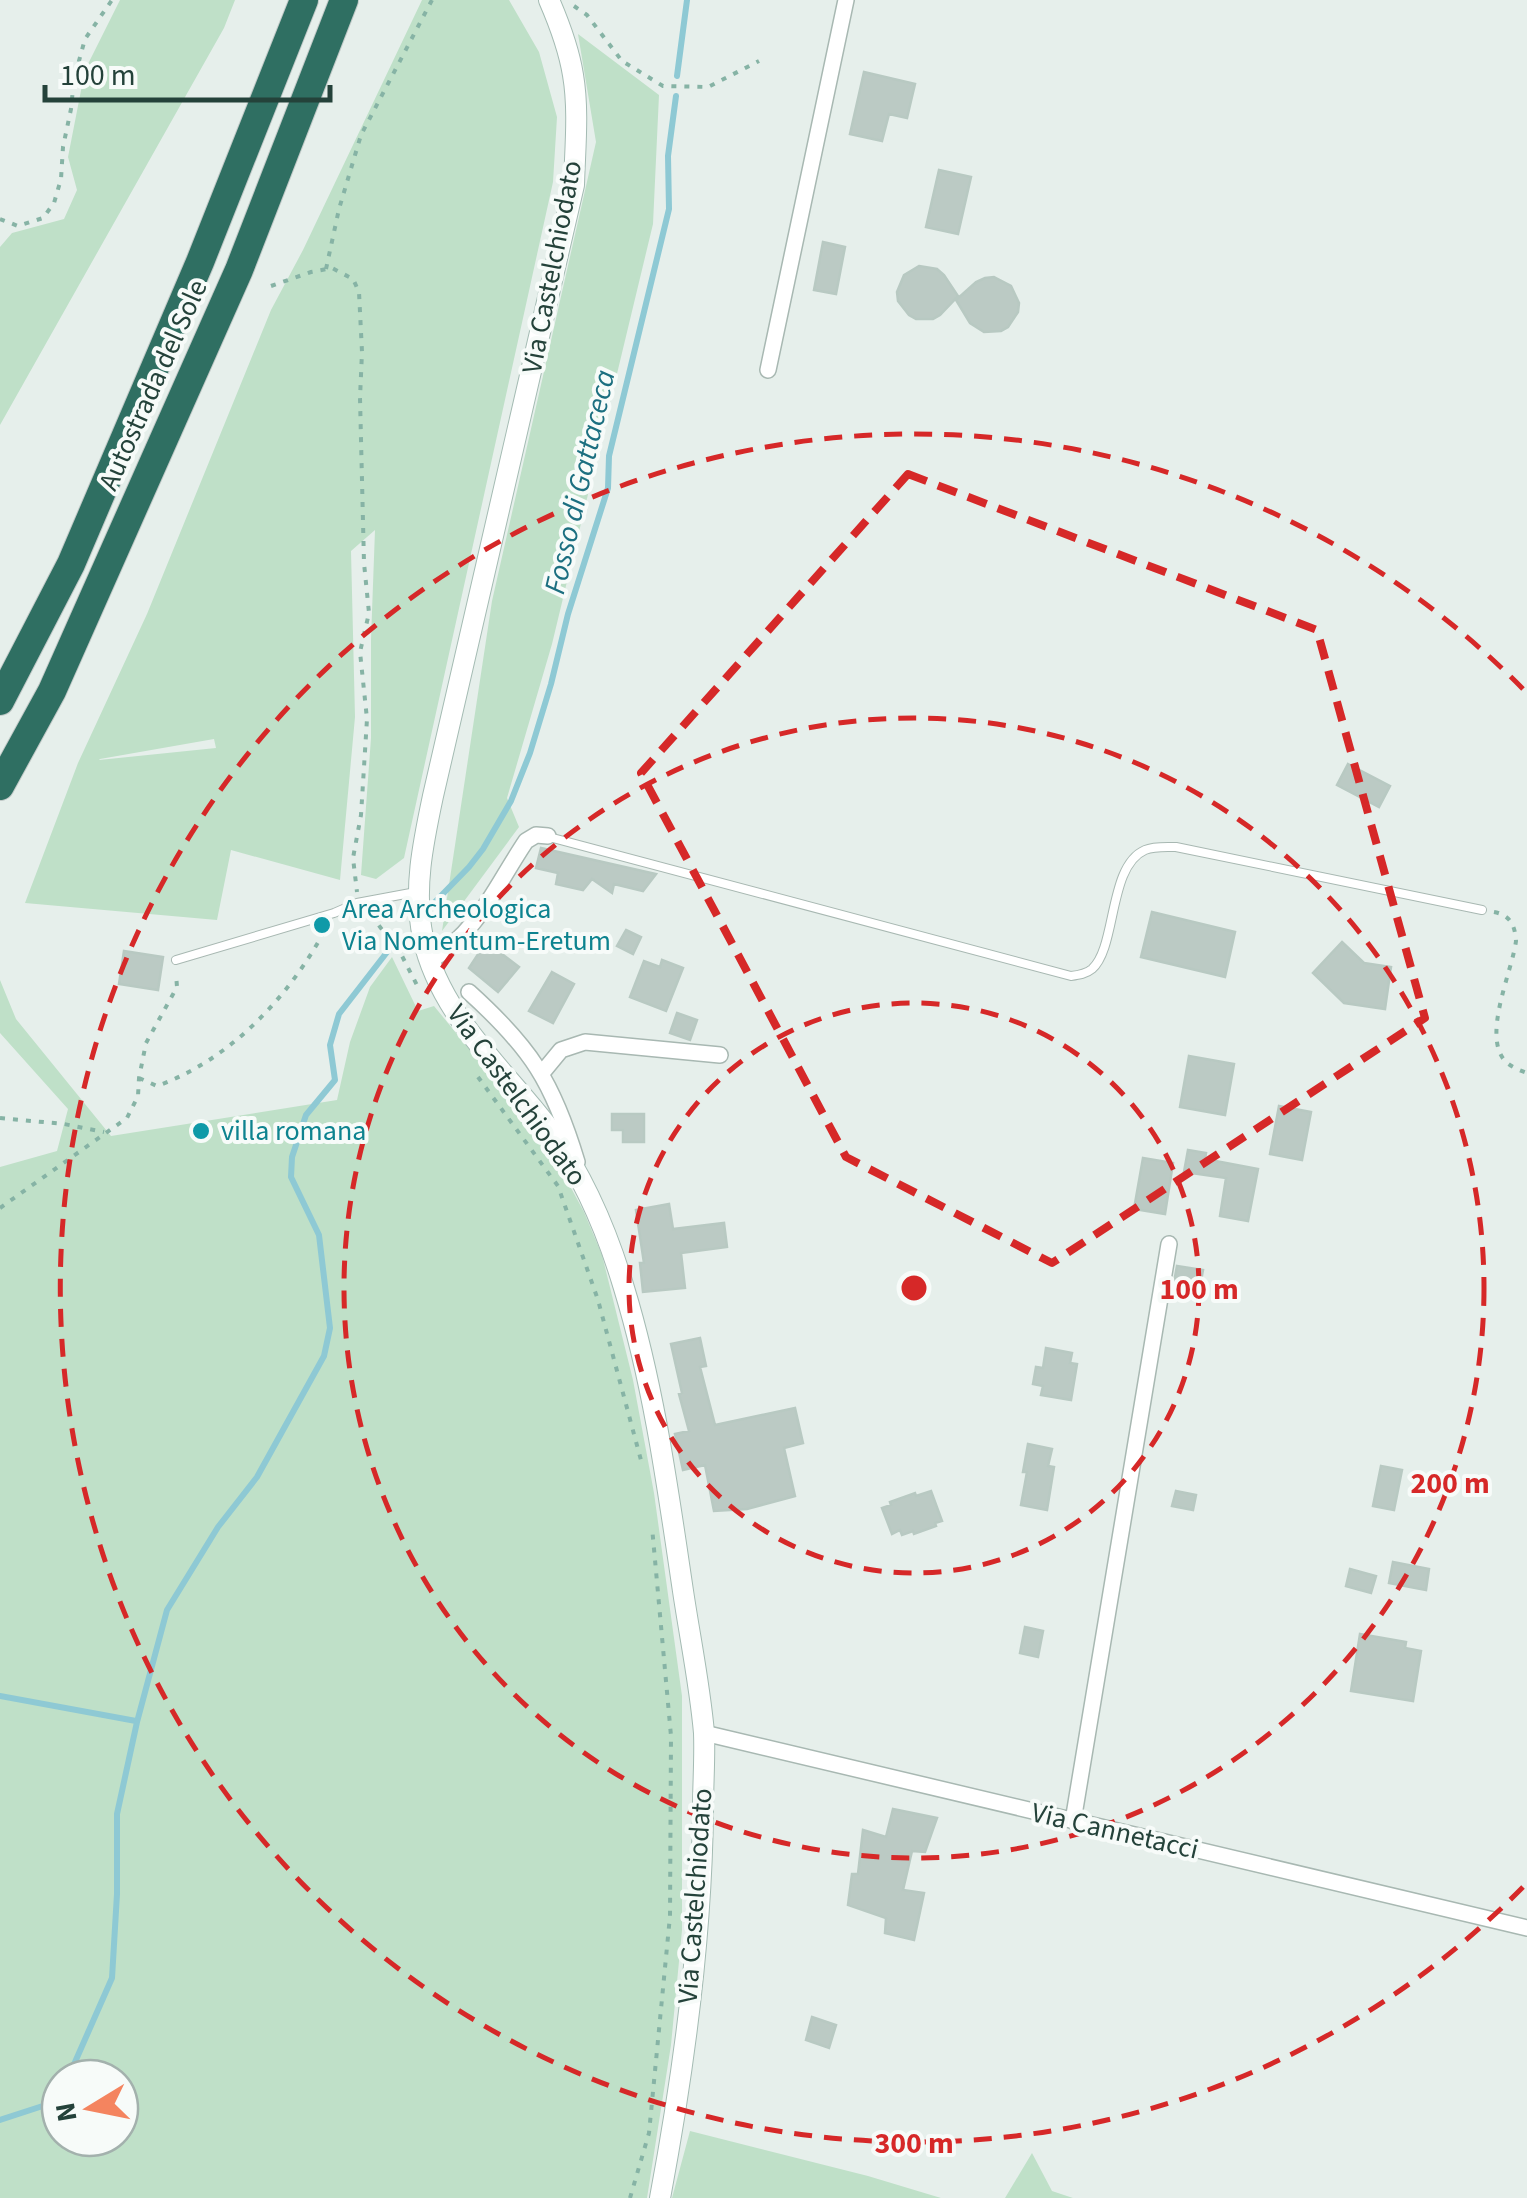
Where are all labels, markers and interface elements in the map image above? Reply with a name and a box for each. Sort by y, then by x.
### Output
scale bar [45,40,330,102]
text: 100 m [60,54,136,97]
street label: Via Castelchiodato [512,157,592,377]
street label: Autostrada del Sole [89,273,217,497]
water label: Fosso di Gattaceca [533,366,627,598]
place label: Area Archeologica Via Nomentum-Eretum [342,889,611,961]
marker: Area Archeologica Via Nomentum-Eretum [311,914,333,936]
street label: Via Castelchiodato [437,996,597,1194]
place label: villa romana [221,1111,366,1151]
marker: villa romana [190,1120,212,1142]
text: 100 m [1159,1268,1239,1311]
centre of rings [896,1270,932,1306]
text: 200 m [1410,1462,1490,1505]
street label: Via Castelchiodato [668,1787,722,2005]
street label: Via Cannetacci [1028,1792,1202,1870]
north arrow [40,2058,140,2158]
text: N [45,2100,88,2125]
text: 300 m [874,2122,954,2165]

